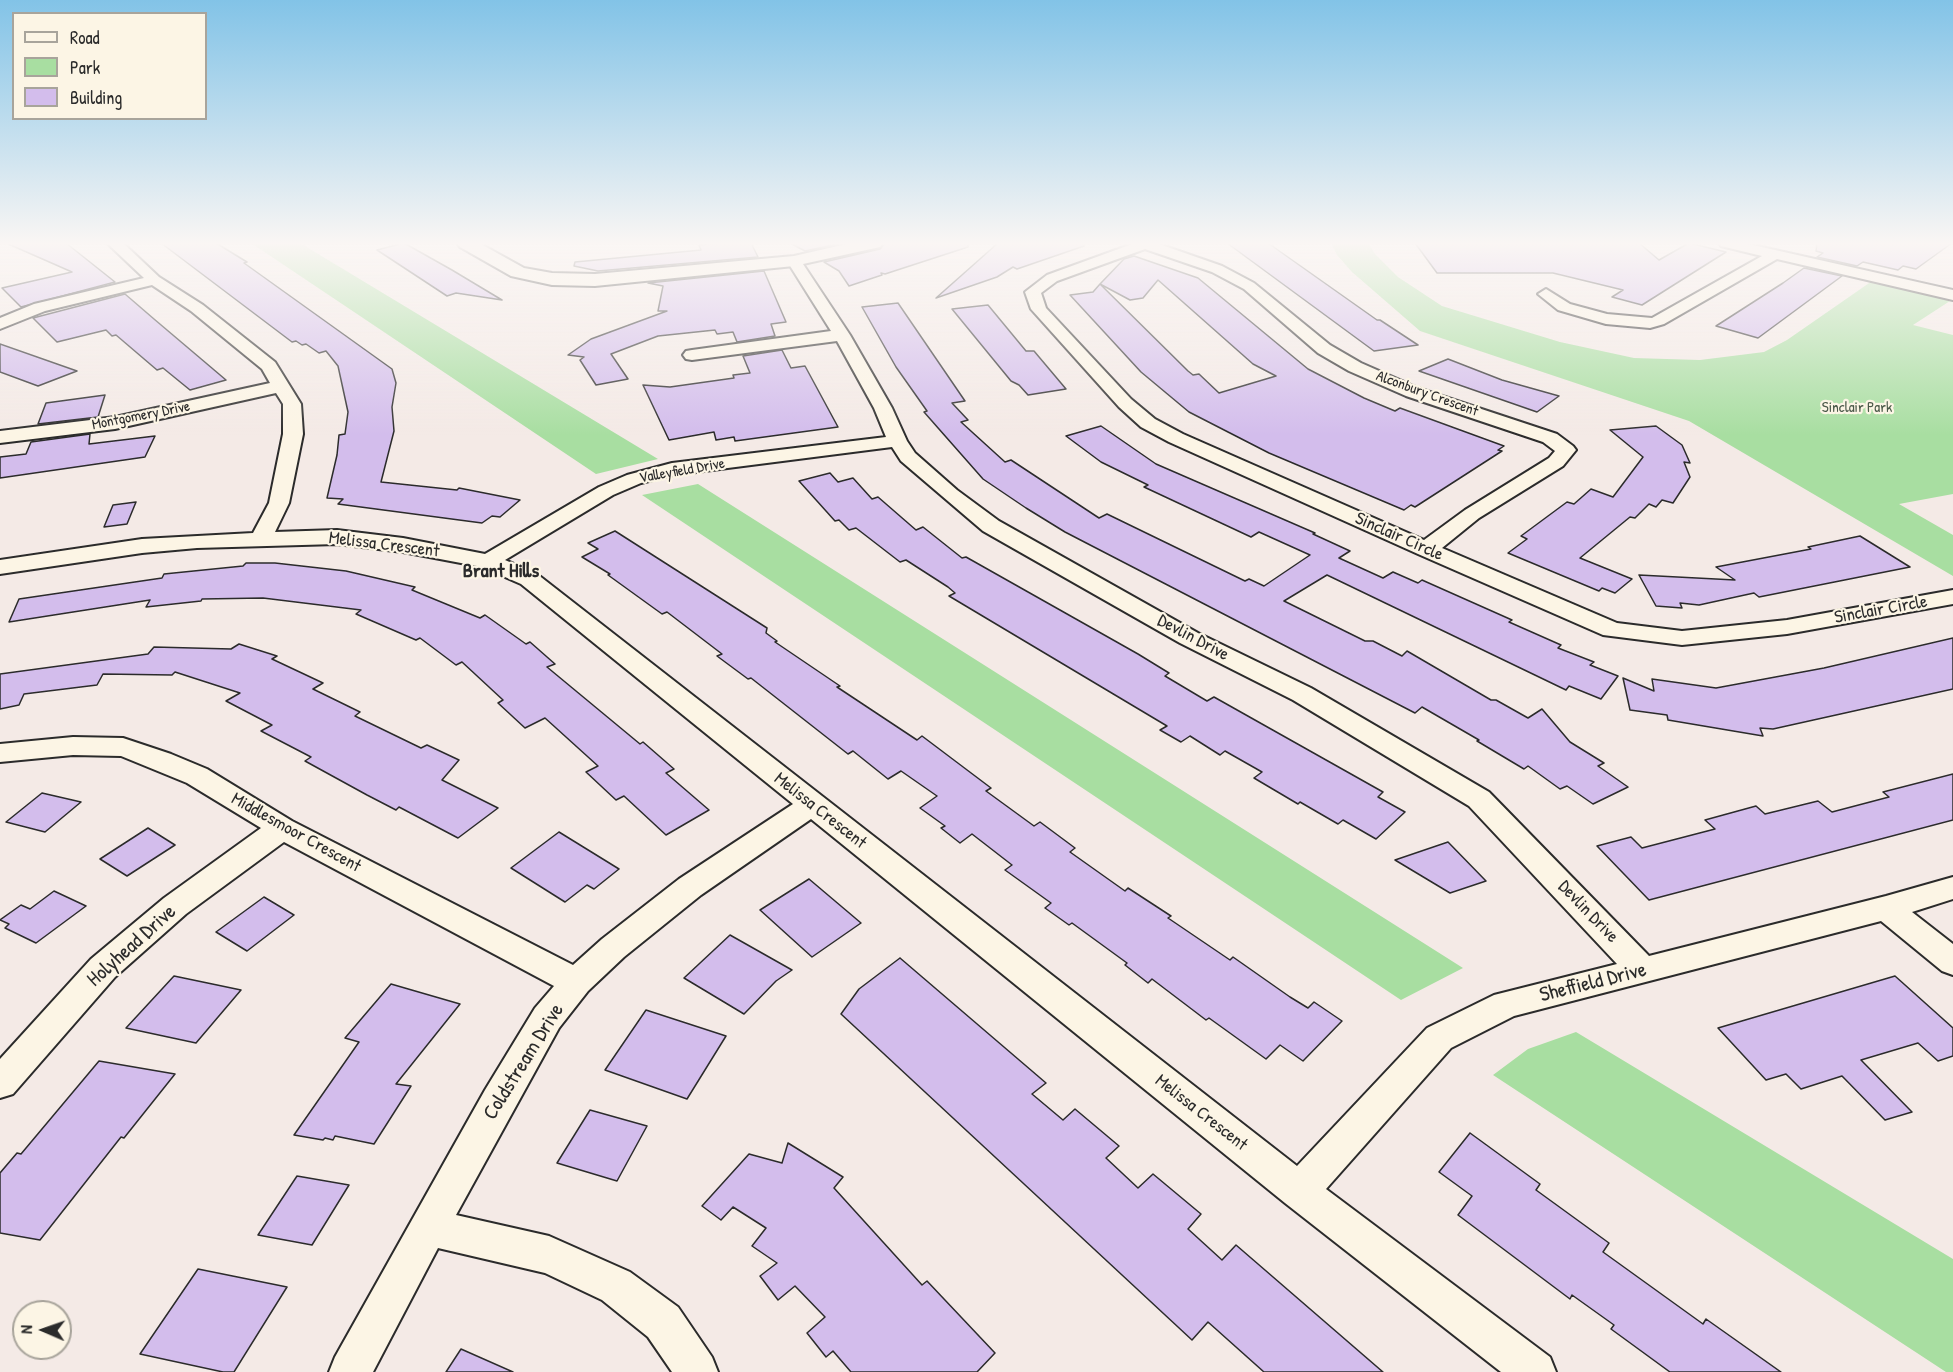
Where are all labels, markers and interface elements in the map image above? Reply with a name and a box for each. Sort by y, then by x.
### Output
legend [12,12,207,120]
text: Road [70,25,100,50]
text: Park [70,55,100,80]
text: Building [70,85,122,110]
street label: Alconbury Crescent [1374,367,1480,421]
street label: Montgomery Drive [90,398,192,434]
park label: Sinclair Park [1822,399,1892,417]
street label: Valleyfield Drive [638,455,726,487]
street label: Sinclair Circle [1352,508,1446,566]
street label: Melissa Crescent [328,528,440,562]
district label: Brant Hills [463,560,539,584]
street label: Sinclair Circle [1833,591,1929,629]
street label: Devlin Drive [1154,610,1232,666]
street label: Melissa Crescent [770,768,870,854]
street label: Middlesmoor Crescent [227,788,365,878]
street label: Devlin Drive [1553,876,1623,948]
street label: Holyhead Drive [82,900,182,992]
street label: Sheffield Drive [1537,958,1649,1008]
street label: Coldstream Drive [478,999,570,1125]
street label: Melissa Crescent [1151,1070,1251,1156]
north arrow [12,1300,72,1360]
text: N [15,1325,37,1334]

